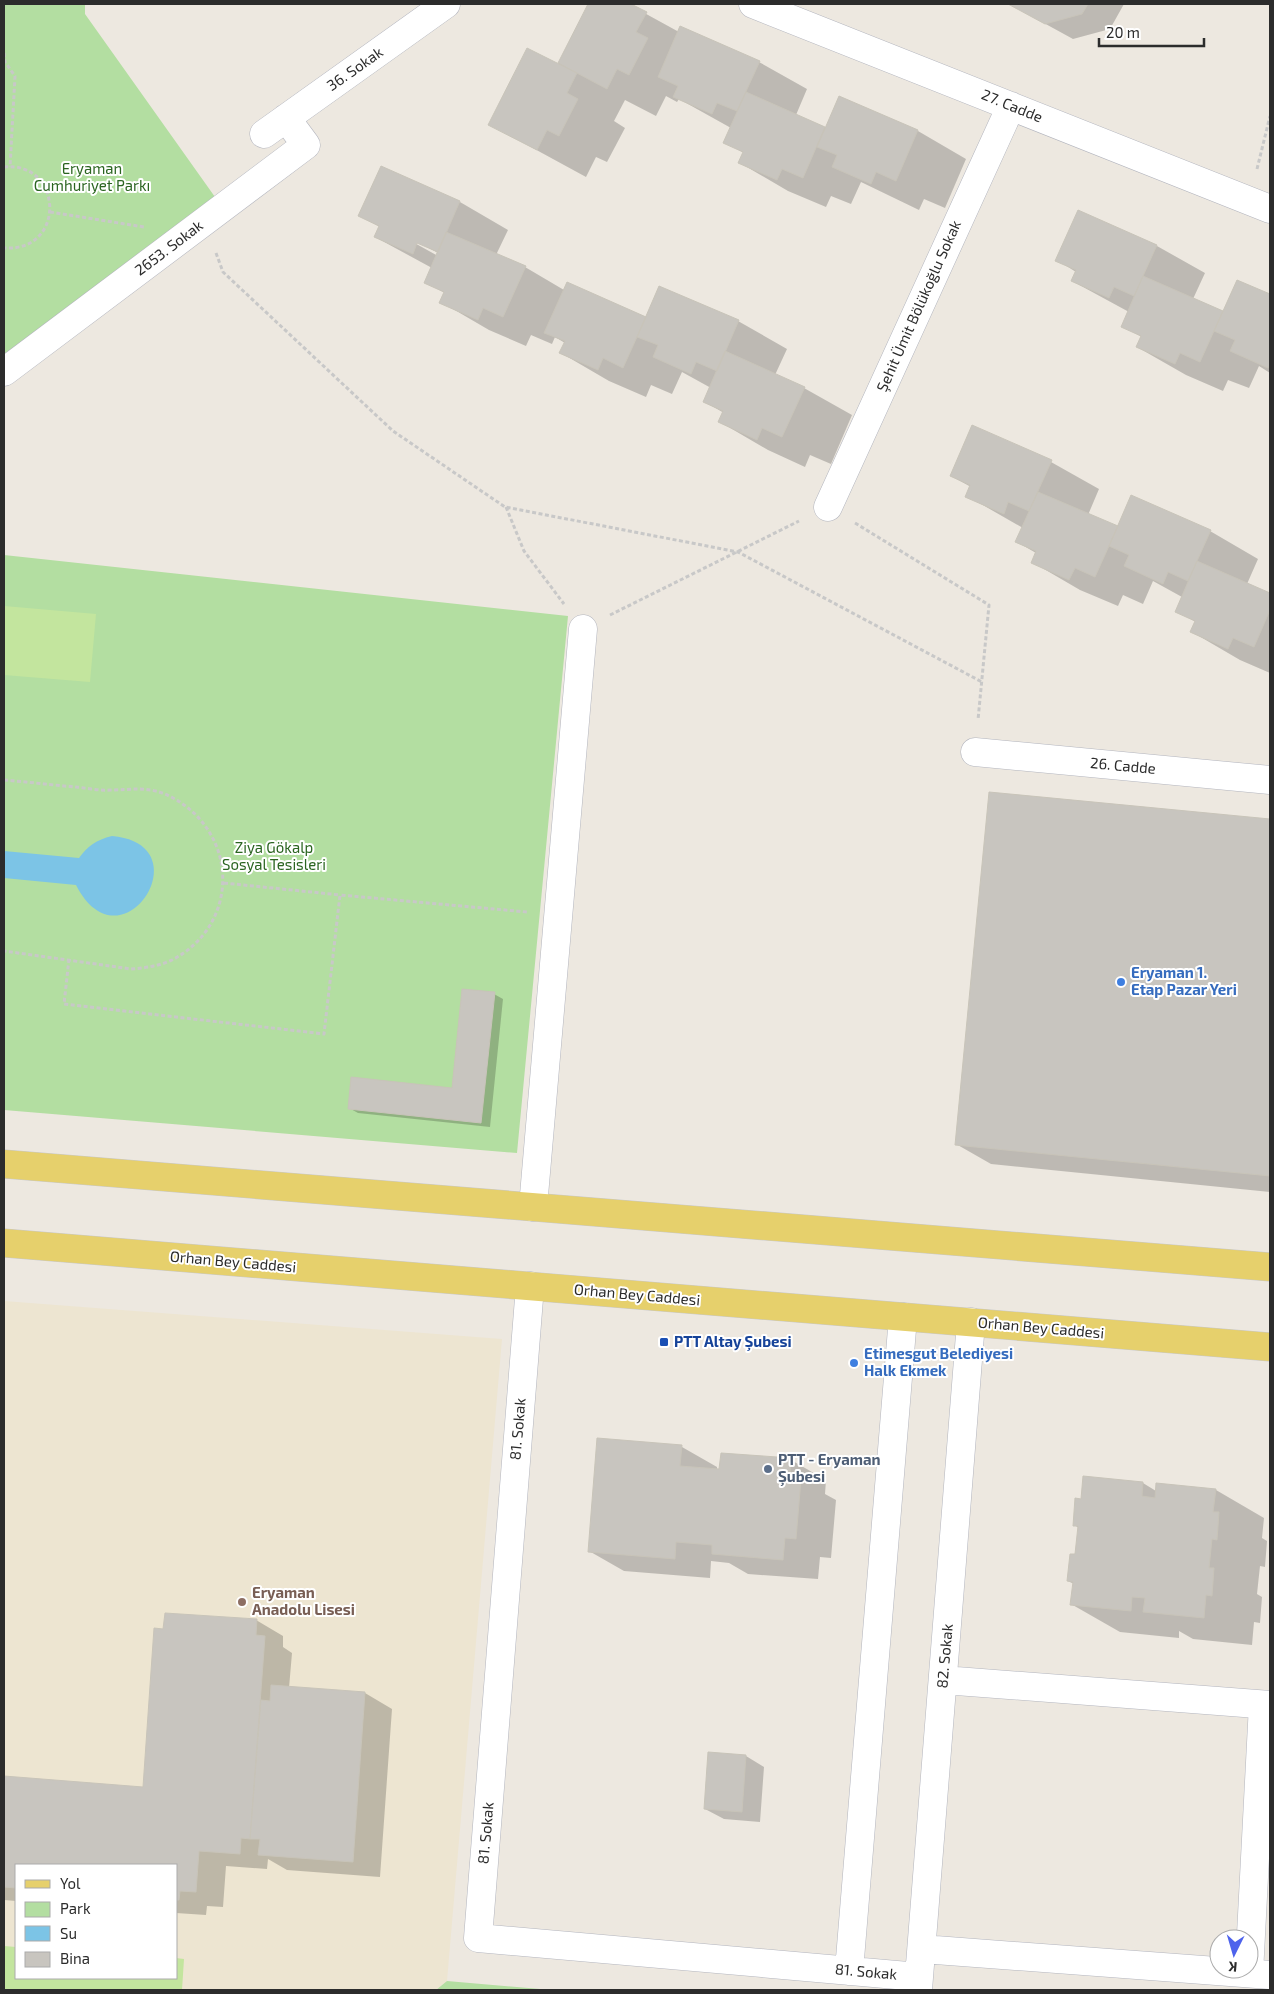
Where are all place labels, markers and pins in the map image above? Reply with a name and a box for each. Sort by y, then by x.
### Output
place label: Eryaman 1. Etap Pazar Yeri [1131,963,1237,998]
marker: Eryaman 1. Etap Pazar Yeri [1115,976,1127,988]
place label: PTT Altay Şubesi [674,1332,792,1352]
marker: PTT Altay Şubesi [658,1336,670,1348]
place label: Etimesgut Belediyesi Halk Ekmek [864,1344,1013,1379]
marker: Etimesgut Belediyesi Halk Ekmek [848,1357,860,1369]
place label: PTT - Eryaman Şubesi [778,1450,880,1487]
marker: PTT - Eryaman Şubesi [762,1463,774,1475]
place label: Eryaman Anadolu Lisesi [252,1583,355,1618]
marker: Eryaman Anadolu Lisesi [236,1596,248,1608]

